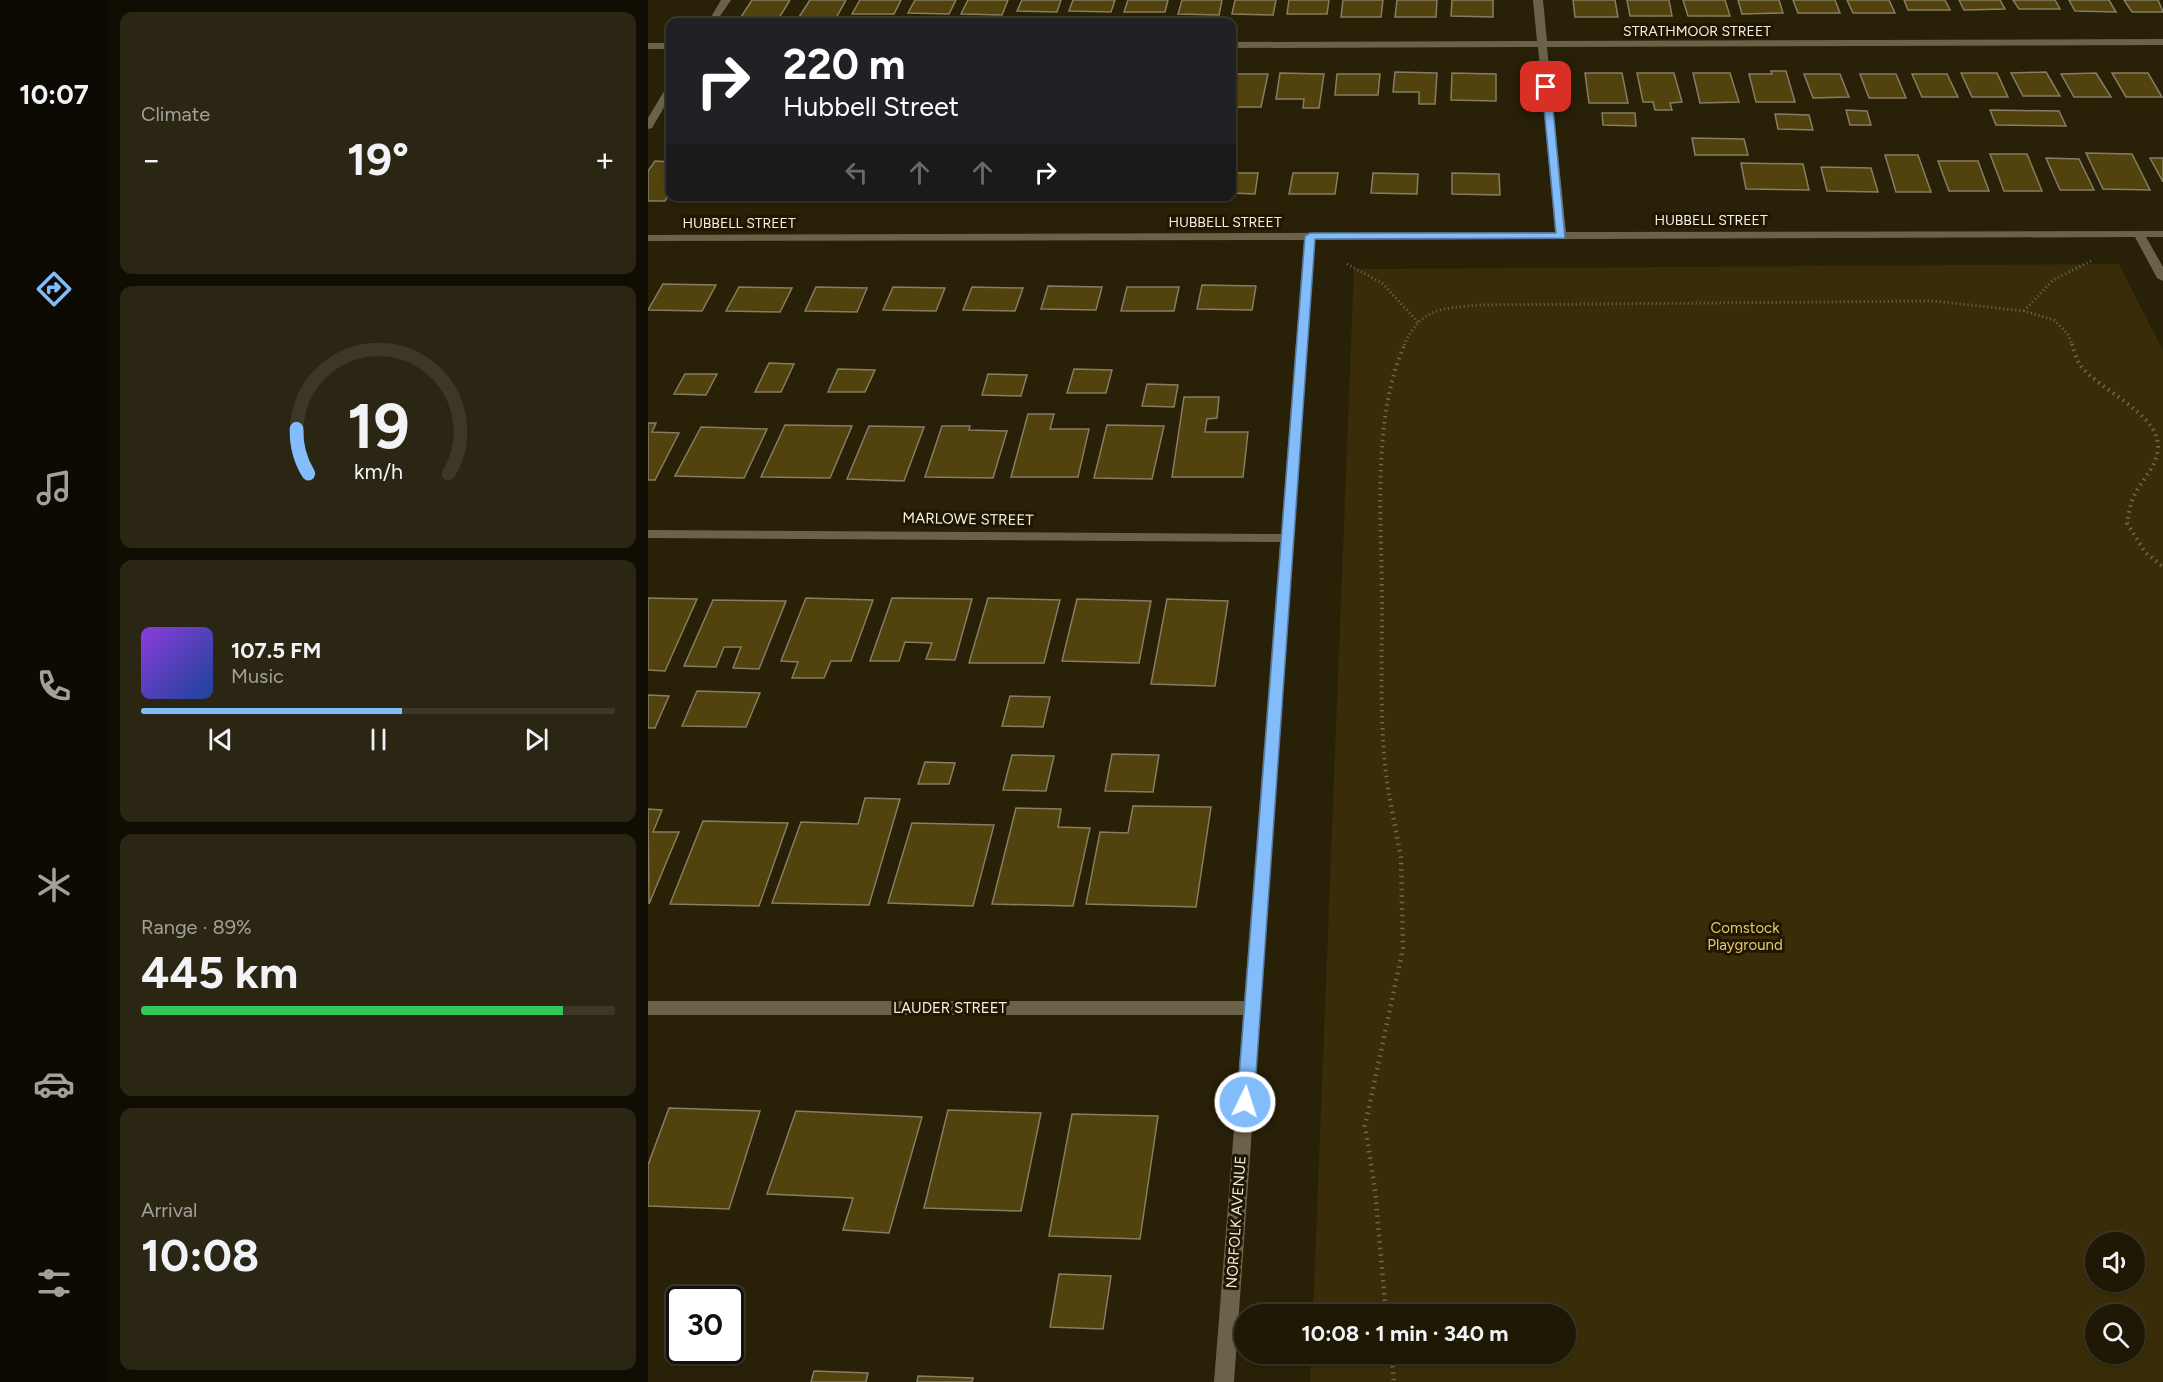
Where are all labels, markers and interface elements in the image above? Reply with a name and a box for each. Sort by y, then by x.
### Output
street label: STRATHMOOR STREET [1623,23,1771,40]
text: 220 m [783,39,905,90]
icon: right [684,42,762,120]
pin [1520,61,1571,112]
icon: arrive [1529,70,1562,103]
text: 10:07 [19,78,89,111]
text: Hubbell Street [783,90,959,123]
text: Climate [141,102,210,126]
text: 19° [347,132,409,186]
text: − [141,140,162,179]
text: + [594,140,615,179]
icon: left [840,156,873,189]
icon: ahead [903,156,936,189]
icon: ahead [966,156,999,189]
icon: right [1029,156,1062,189]
street label: HUBBELL STREET [1654,212,1768,229]
street label: HUBBELL STREET [1168,214,1282,231]
street label: HUBBELL STREET [682,215,796,232]
icon: directions [33,268,75,310]
text: 19 [347,389,409,464]
text: km/h [354,459,402,484]
icon: music [33,467,75,509]
street label: MARLOWE STREET [902,509,1034,529]
text: 107.5 FM [231,637,321,664]
text: Music [231,664,284,688]
icon: phone [33,665,75,707]
icon: previous [204,723,237,756]
icon: pause [362,723,395,756]
icon: next [520,723,553,756]
icon: climate [33,864,75,906]
text: Range · 89% [141,915,252,939]
park label: Comstock Playground [1707,919,1783,954]
text: 445 km [141,945,298,999]
street label: LAUDER STREET [893,999,1008,1017]
icon: car [33,1063,75,1105]
position arrow [1213,1070,1277,1134]
street label: NORFOLK AVENUE [1222,1155,1250,1289]
text: Arrival [141,1198,197,1222]
text: 10:08 [141,1228,259,1282]
map controls [2085,1232,2145,1364]
button: sound [2085,1232,2145,1292]
icon: filters [33,1262,75,1304]
speed limit sign: 30 [666,1286,744,1364]
button: search [2085,1304,2145,1364]
text: 10:08 · 1 min · 340 m [1301,1320,1509,1347]

